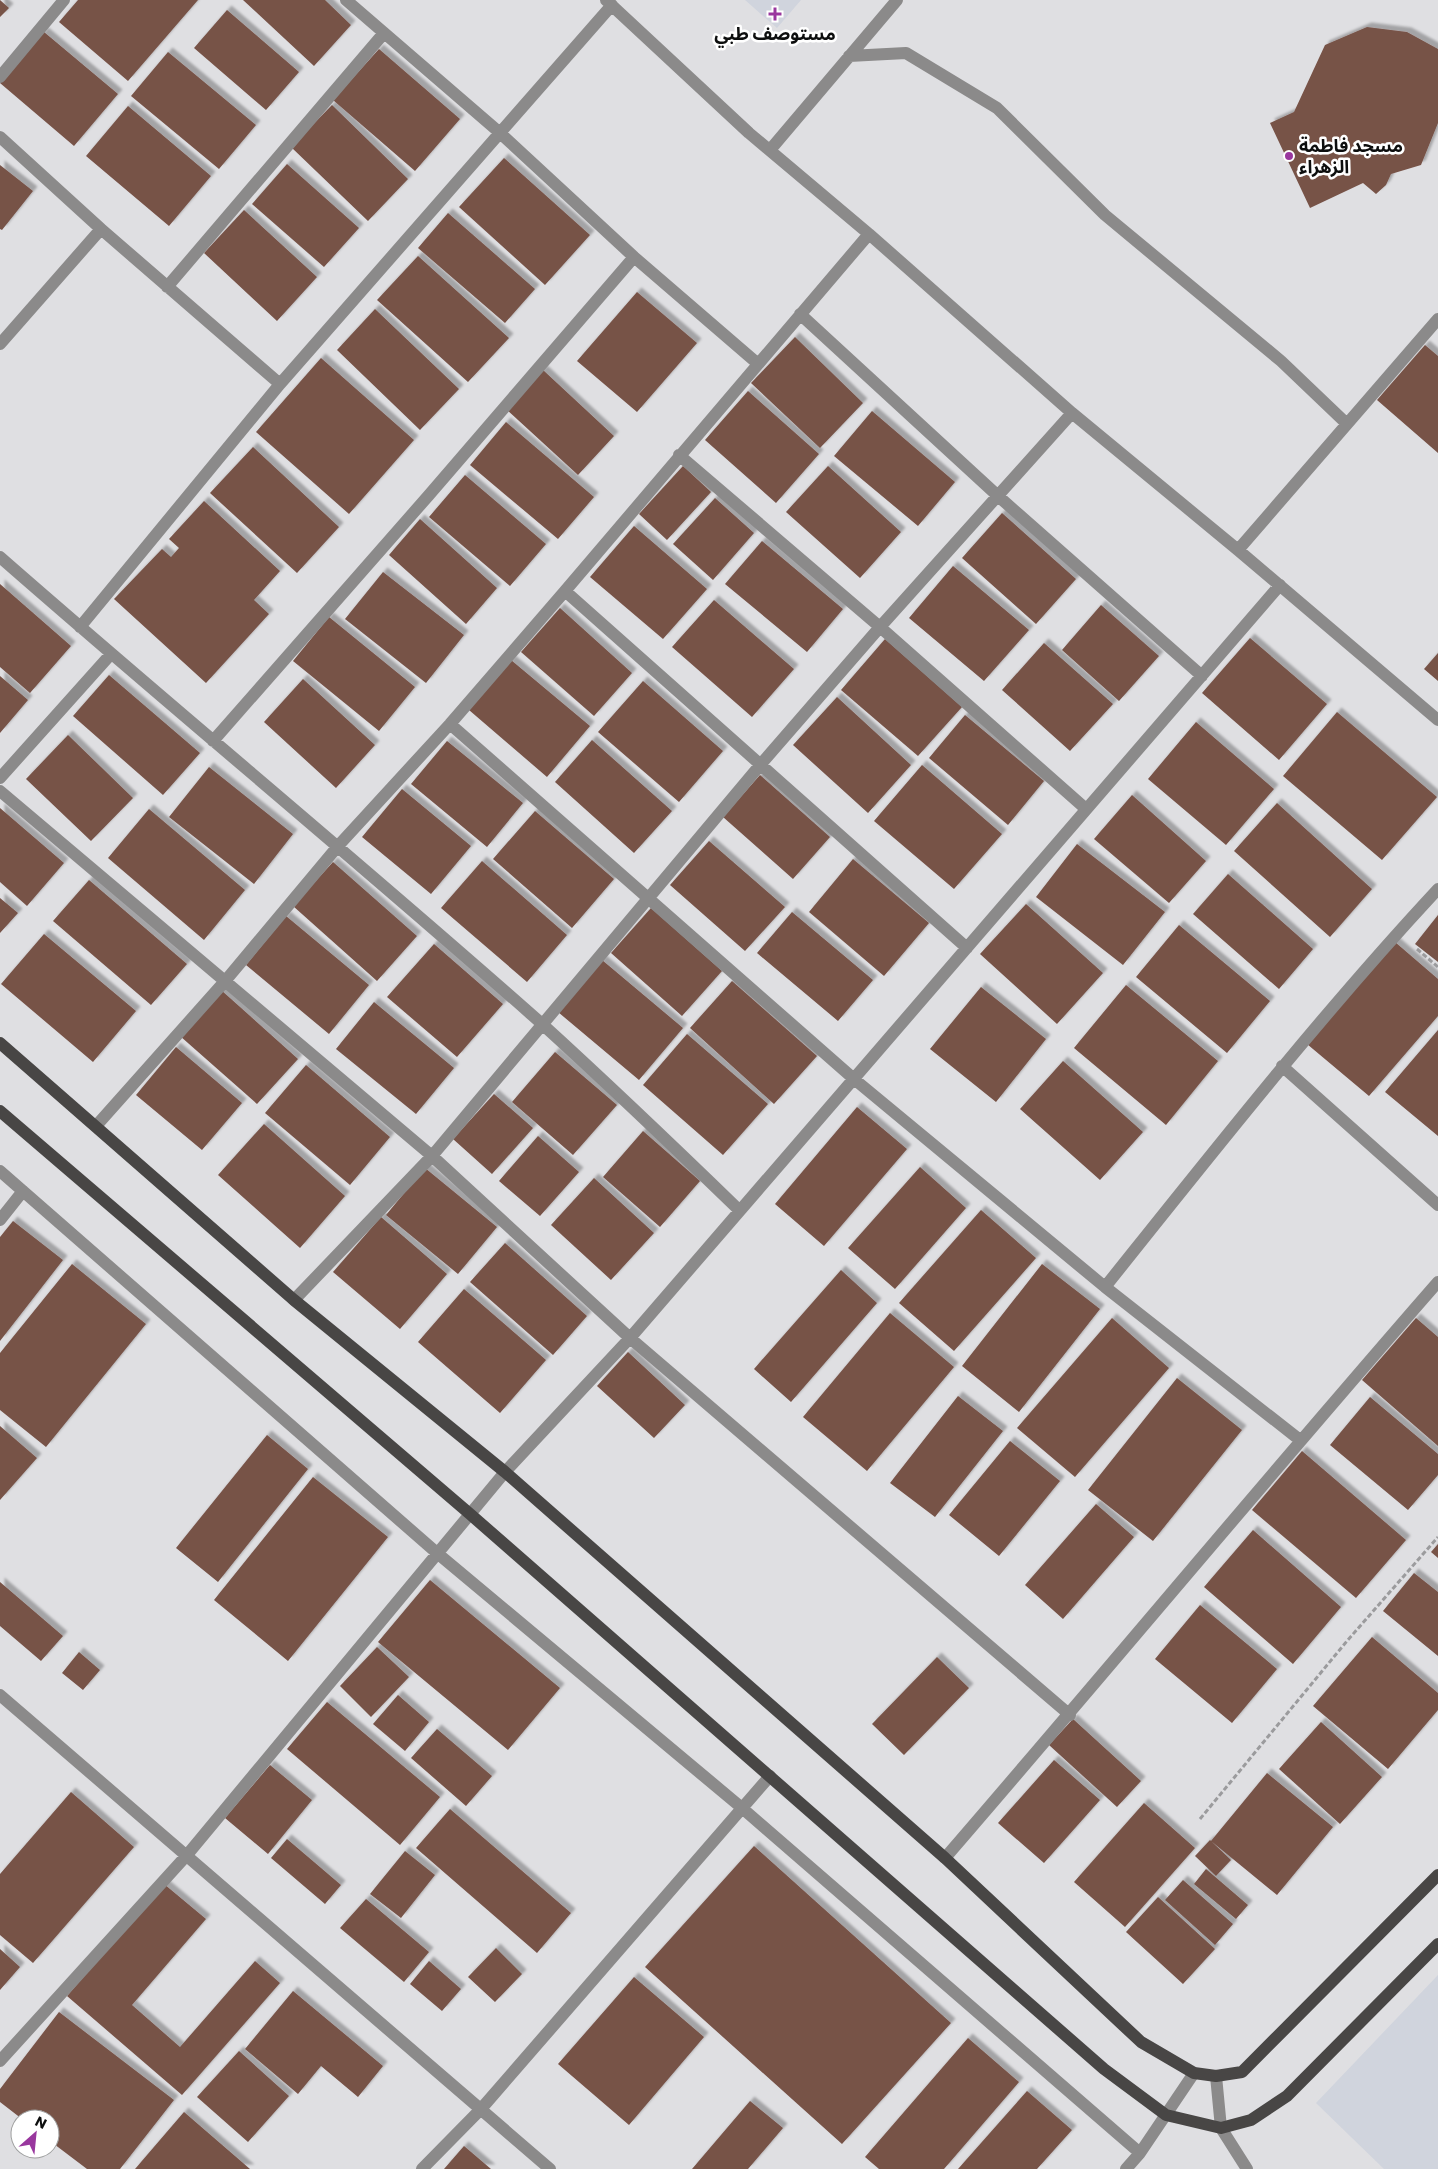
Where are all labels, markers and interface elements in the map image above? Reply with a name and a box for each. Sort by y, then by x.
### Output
marker: مستوصف طبي [768,7,782,21]
place label: مستوصف طبي [714,21,836,48]
place label: مسجد فاطمة الزهراء [1299,133,1403,179]
marker: مسجد فاطمة الزهراء [1283,150,1295,162]
north arrow [10,2109,60,2159]
text: N [32,2111,50,2134]

